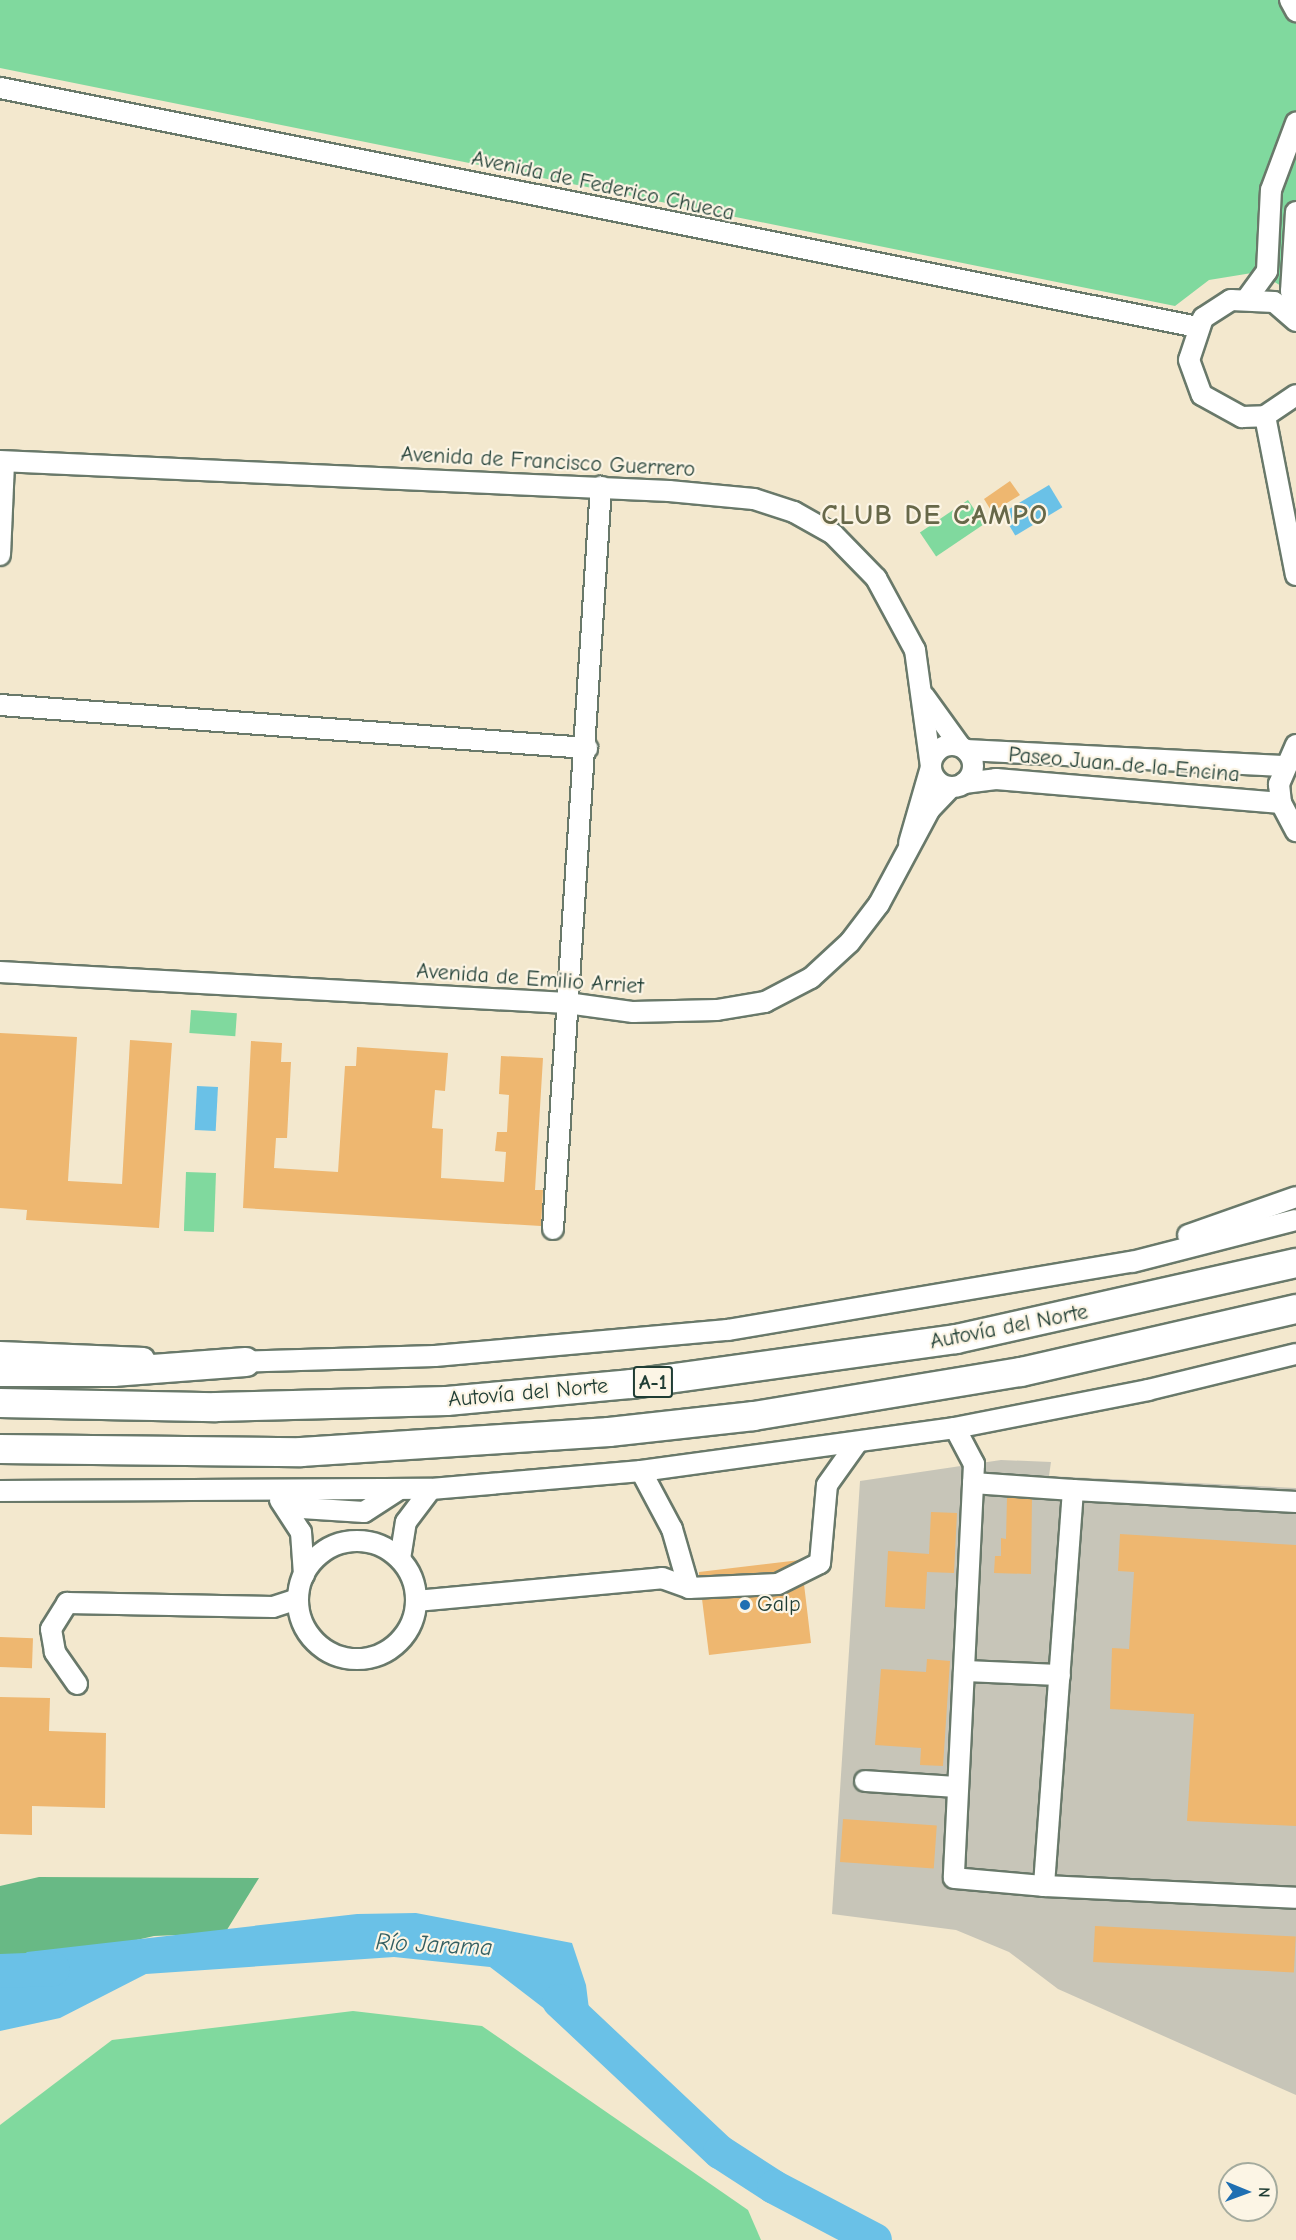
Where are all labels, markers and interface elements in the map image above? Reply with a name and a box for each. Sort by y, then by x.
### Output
street label: Avenida de Federico Chueca [469,145,737,227]
street label: Avenida de Francisco Guerrero [400,441,696,483]
district label: CLUB DE CAMPO [821,498,1049,532]
street label: Paseo Juan de la Encina [1007,742,1241,788]
street label: Avenida de Emilio Arriet [415,958,645,1000]
street label: Autovía del Norte [928,1299,1090,1355]
road number: A-1 [632,1364,674,1400]
street label: Autovía del Norte [447,1373,609,1413]
place label: Galp [757,1592,801,1618]
marker: Galp [738,1598,752,1612]
water label: Río Jarama [375,1928,493,1962]
north arrow [1218,2162,1278,2222]
text: N [1255,2187,1273,2198]

